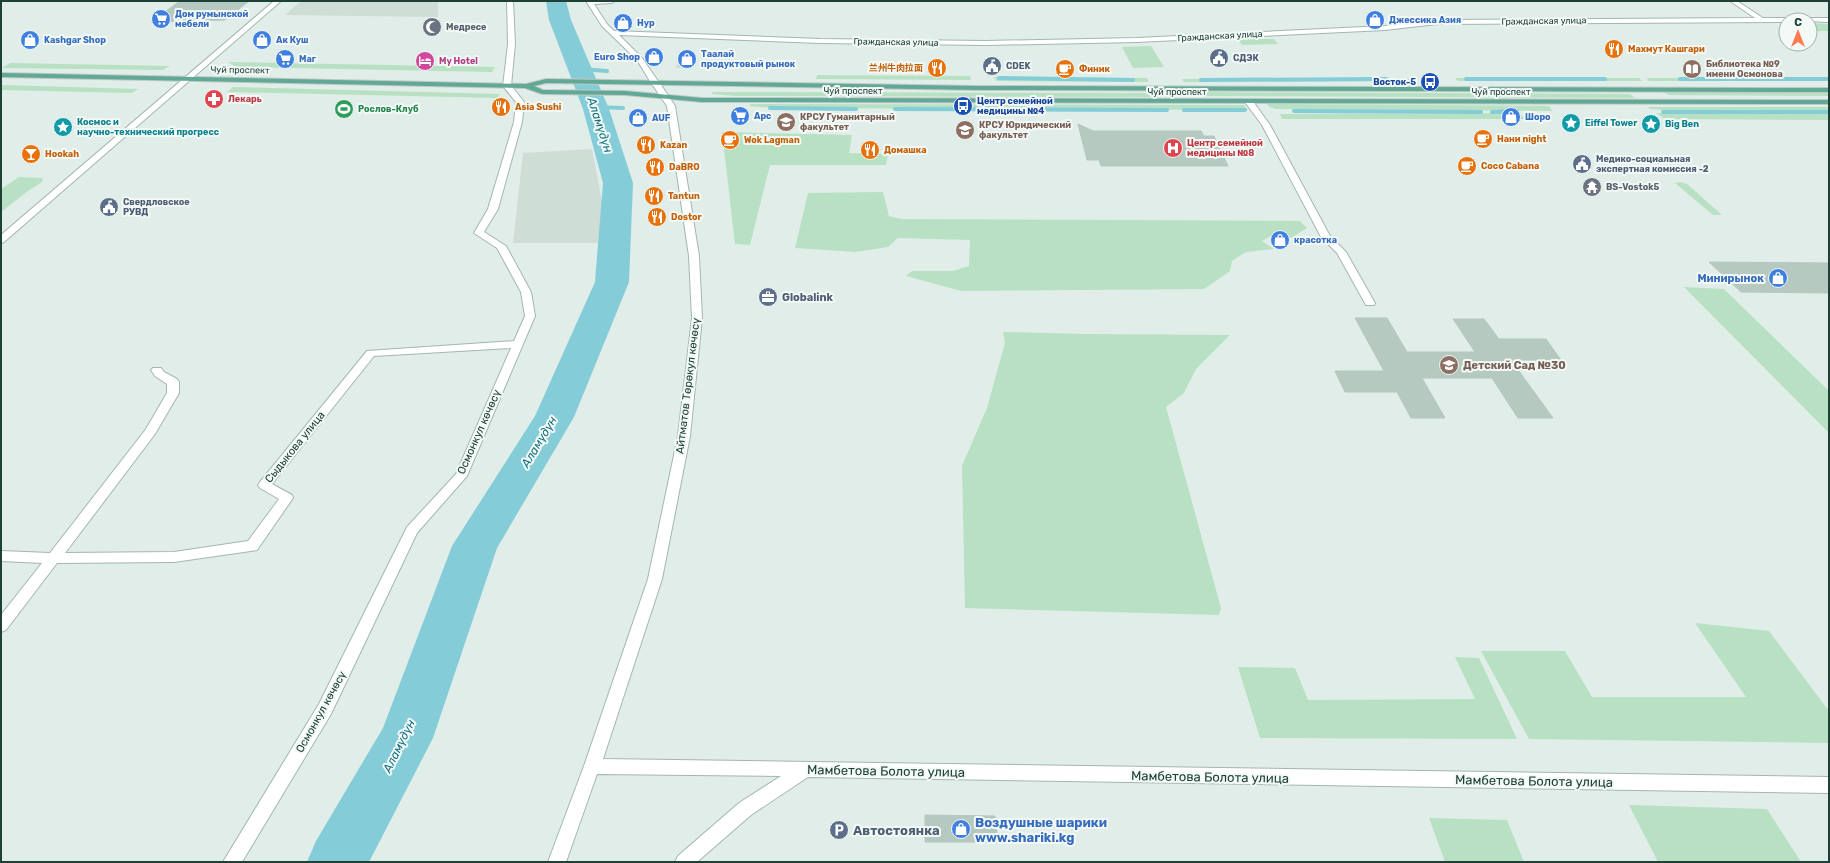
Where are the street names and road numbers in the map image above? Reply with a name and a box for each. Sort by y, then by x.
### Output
street label: Гражданская улица [1501,15,1587,27]
street label: Гражданская улица [1177,29,1263,43]
street label: Гражданская улица [853,36,939,48]
street label: Чуй проспект [210,64,270,76]
street label: Чуй проспект [823,86,883,96]
street label: Чуй проспект [1147,87,1207,97]
street label: Чуй проспект [1471,87,1531,97]
street label: Айтматов Төрөкул көчөсү [673,317,703,455]
street label: Осмонкул көчөсү [455,388,504,476]
street label: Сыдыкова улица [262,409,328,485]
street label: Осмонкул көчөсү [293,669,349,755]
street label: Мамбетова Болота улица [807,762,965,780]
street label: Мамбетова Болота улица [1131,768,1289,786]
street label: Мамбетова Болота улица [1455,772,1613,790]

